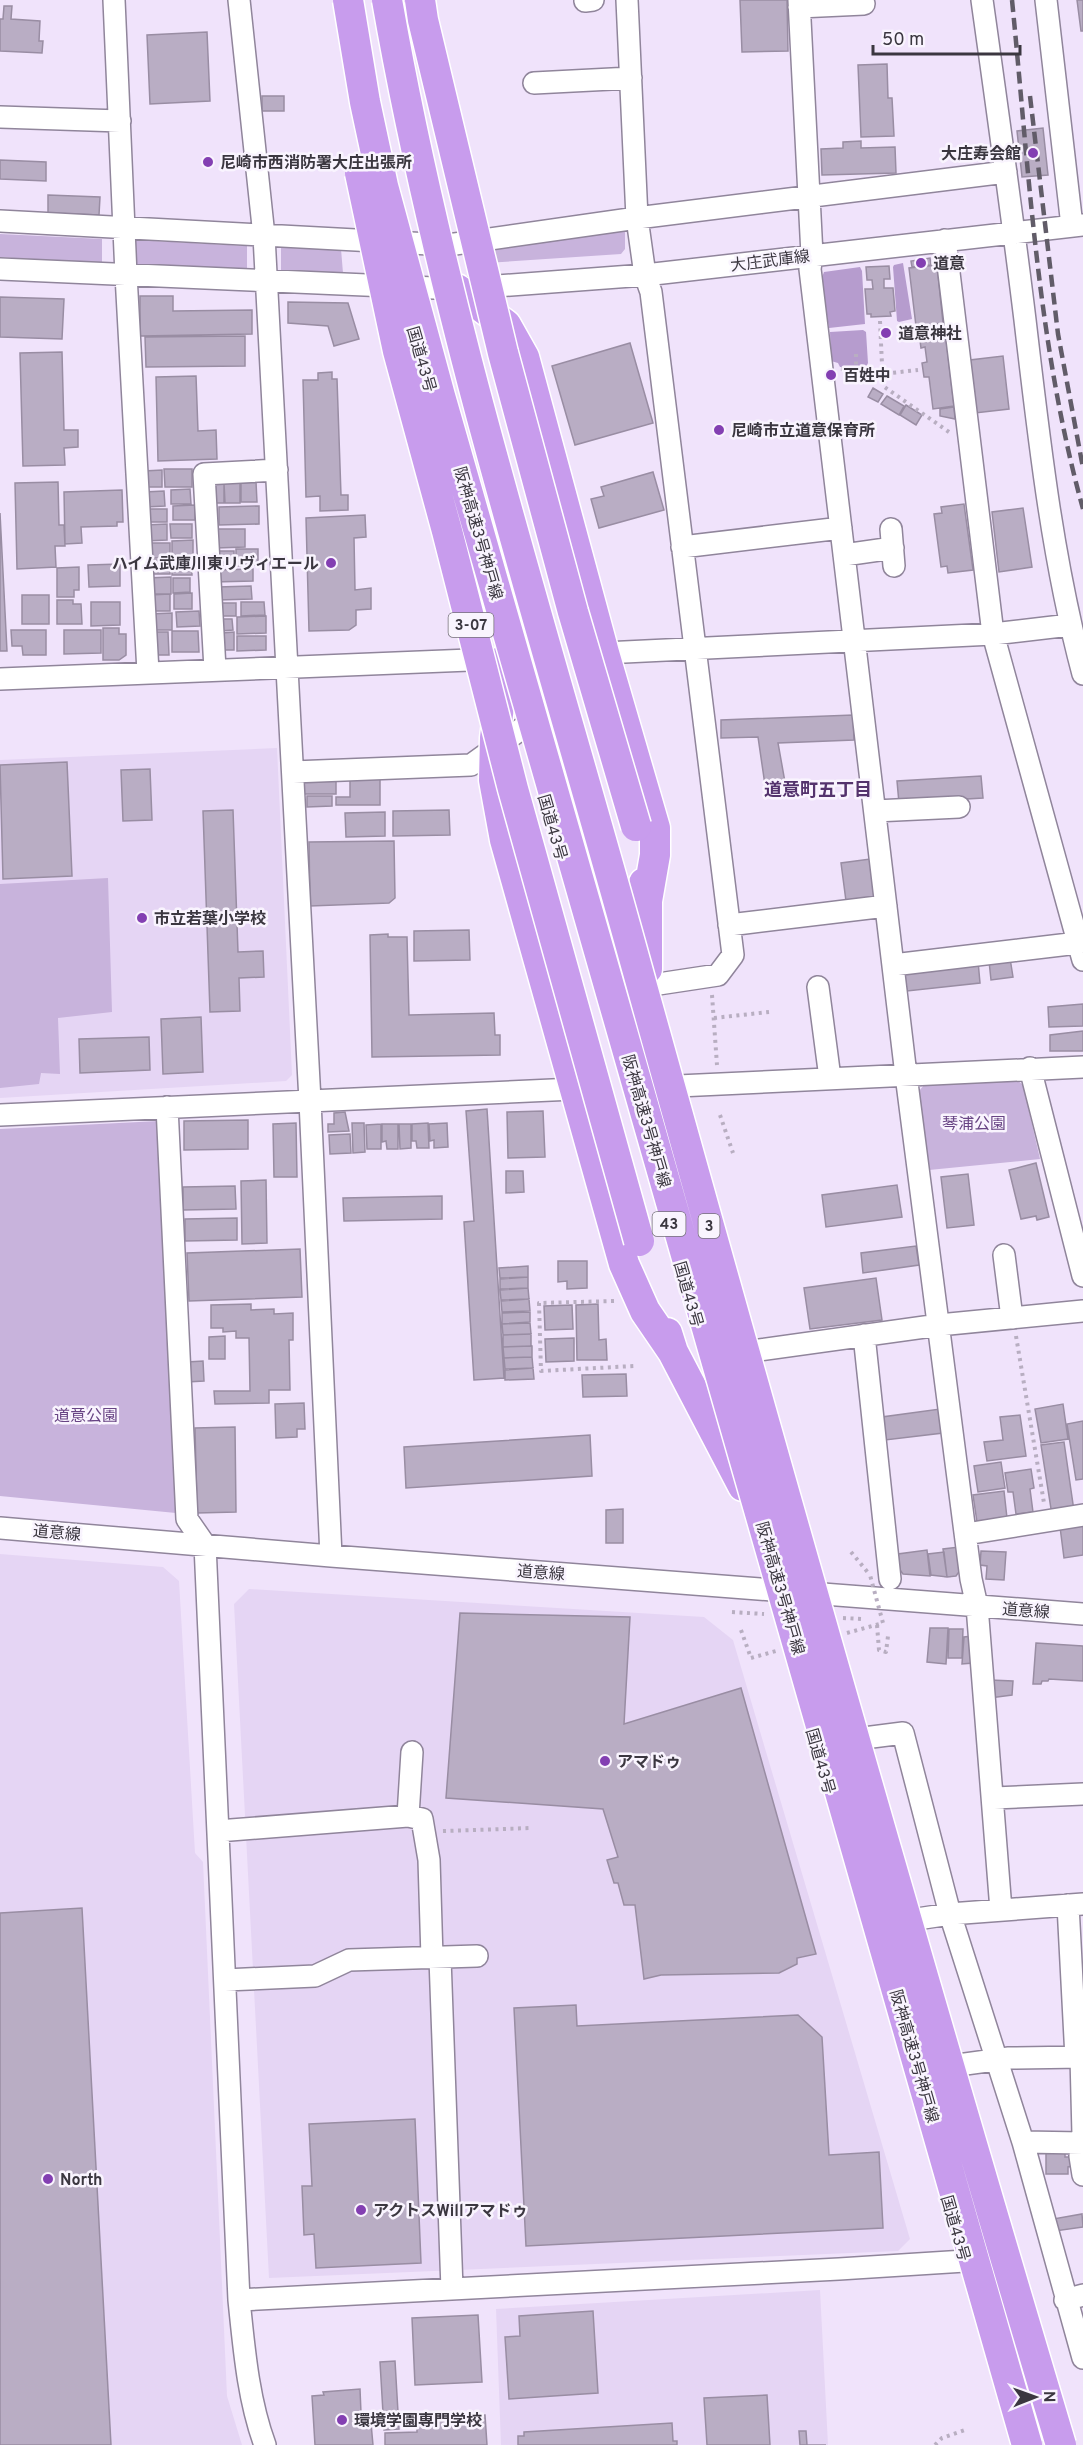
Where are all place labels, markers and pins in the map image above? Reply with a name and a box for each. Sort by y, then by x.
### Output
place label: 大庄寿会館 [941,145,1021,165]
marker: 大庄寿会館 [1026,146,1040,160]
place label: 尼崎市西消防署大庄出張所 [220,154,412,174]
marker: 尼崎市西消防署大庄出張所 [201,155,215,169]
place label: 道意 [933,255,965,275]
marker: 道意 [914,256,928,270]
place label: 道意神社 [898,324,962,345]
marker: 道意神社 [879,326,893,340]
place label: 百姓中 [843,366,891,387]
marker: 百姓中 [824,368,838,382]
place label: 尼崎市立道意保育所 [731,422,875,442]
marker: 尼崎市立道意保育所 [712,423,726,437]
place label: ハイム武庫川東リヴィエール [112,555,319,575]
marker: ハイム武庫川東リヴィエール [324,556,338,570]
place label: 市立若葉小学校 [154,910,266,930]
marker: 市立若葉小学校 [135,911,149,925]
place label: アマドゥ [617,1753,681,1773]
marker: アマドゥ [598,1754,612,1768]
place label: North [60,2171,103,2191]
marker: North [41,2172,55,2186]
place label: アクトスWillアマドゥ [373,2202,528,2222]
marker: アクトスWillアマドゥ [354,2203,368,2217]
place label: 環境学園専門学校 [354,2412,482,2432]
marker: 環境学園専門学校 [335,2413,349,2427]

